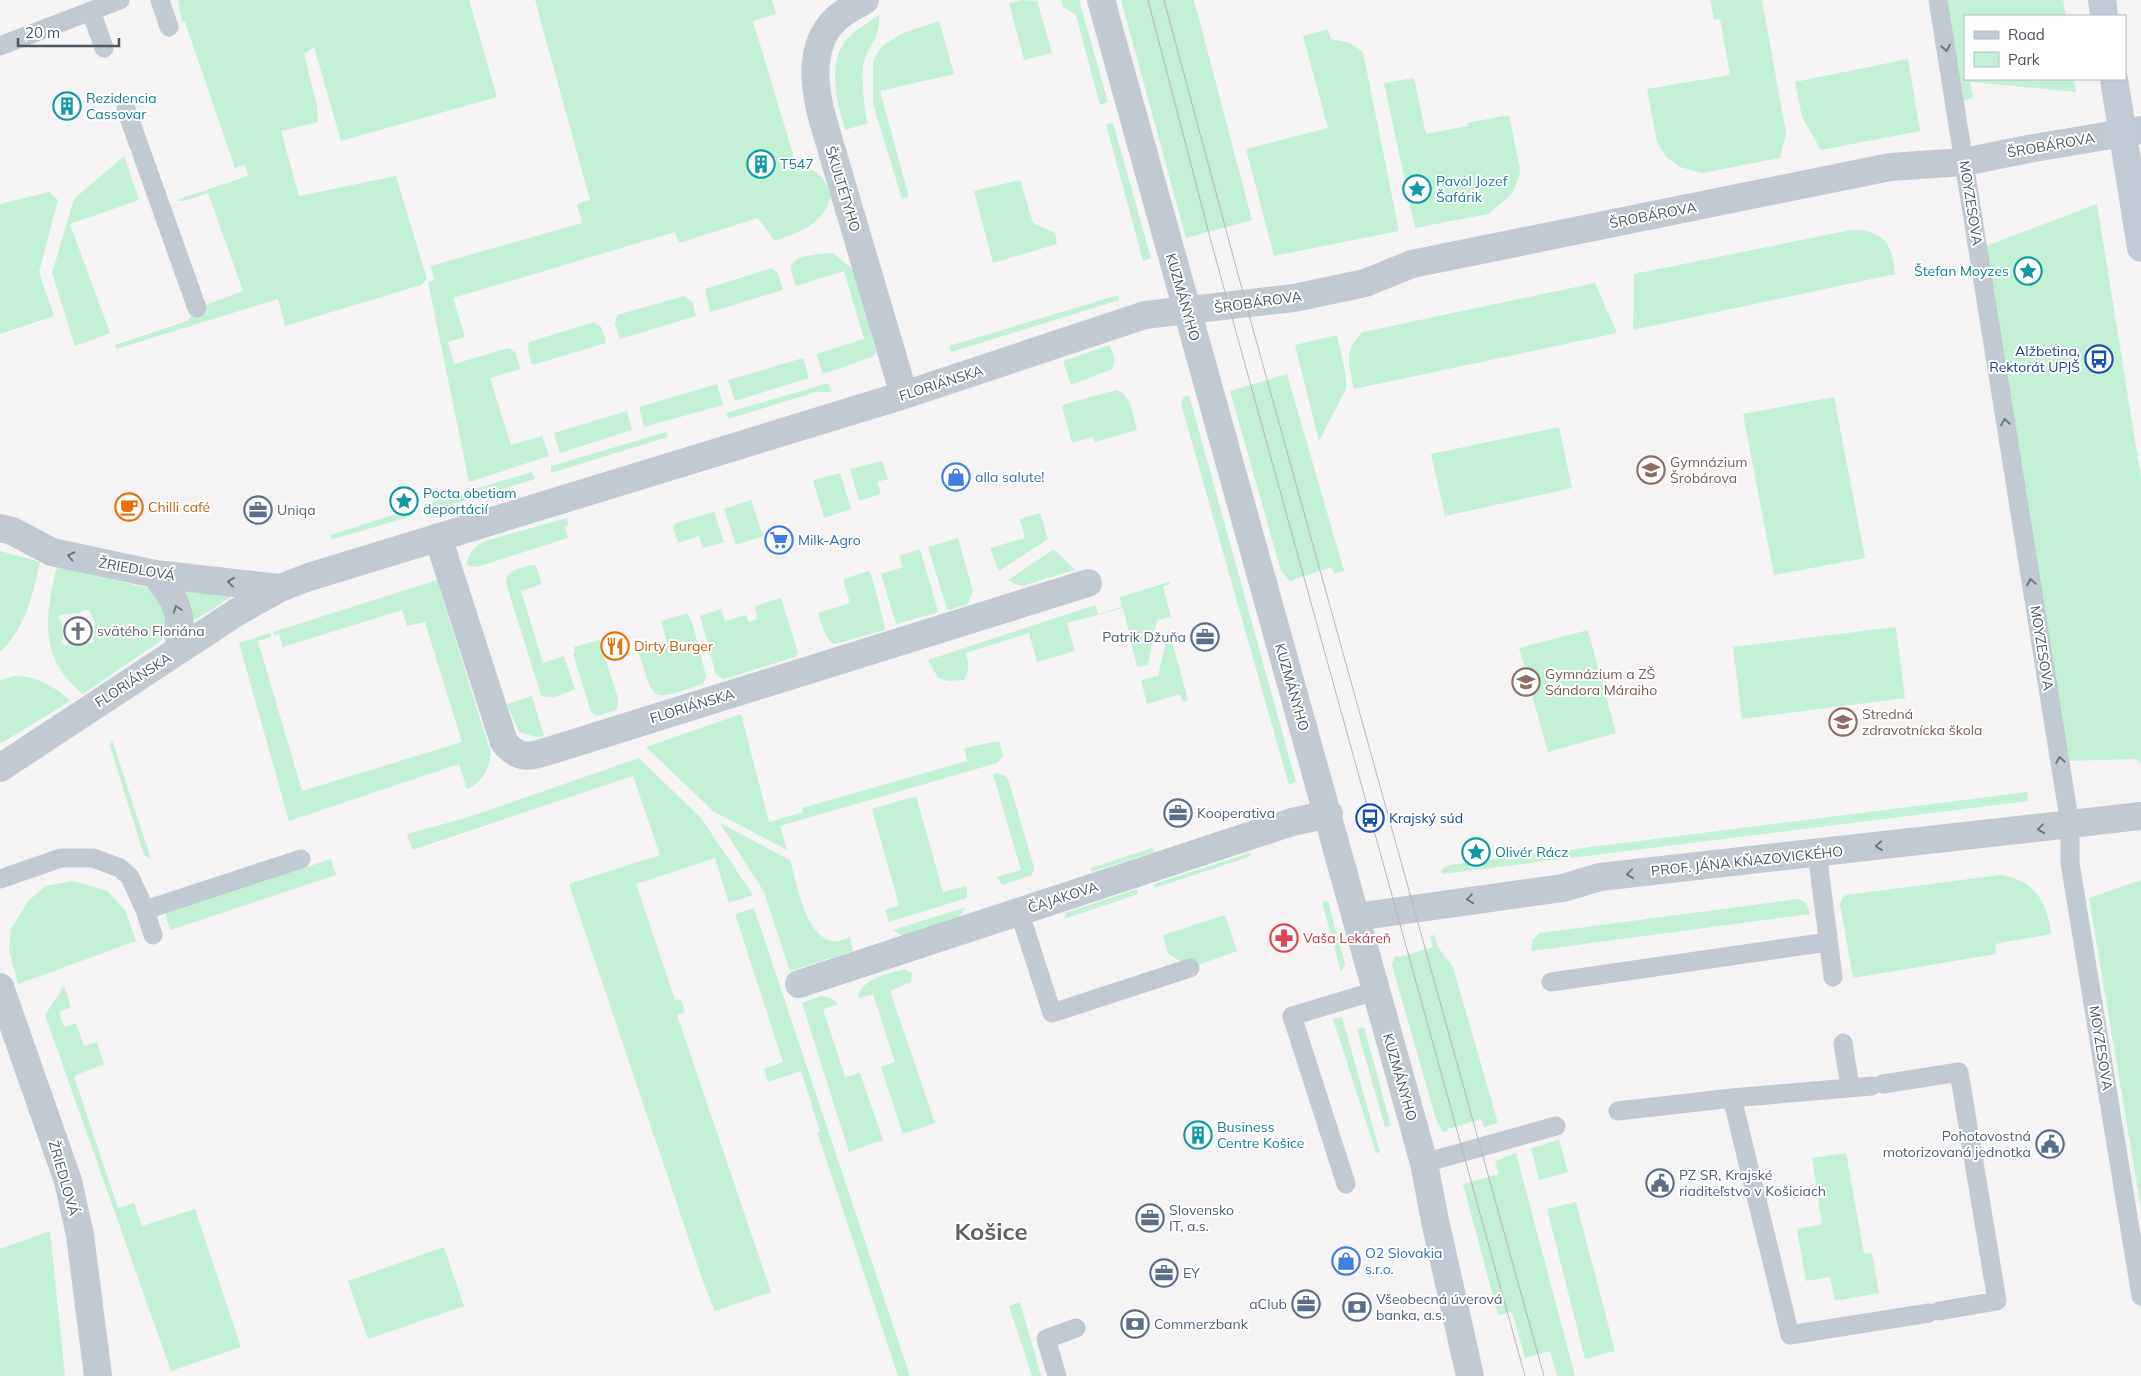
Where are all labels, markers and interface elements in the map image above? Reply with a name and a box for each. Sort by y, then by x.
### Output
scale bar [18,15,119,47]
legend [1964,15,2126,80]
text: 20 m [25,23,60,42]
text: Road [2008,25,2045,44]
one-way arrow [1940,45,1951,53]
text: Park [2008,50,2040,69]
place label: Rezidencia Cassovar [86,89,157,123]
building icon: Rezidencia Cassovar [52,91,82,121]
street label: ŠROBÁROVA [2006,128,2097,162]
street label: ŠKULTÉTYHO [821,144,865,234]
building icon: T547 [746,149,776,179]
place label: T547 [780,155,814,173]
street label: MOYZESOVA [1955,159,1987,247]
place label: Pavol Jozef Šafárik [1436,172,1508,206]
place icon: Pavol Jozef Šafárik [1402,174,1432,204]
street label: ŠROBÁROVA [1608,198,1699,232]
street label: KUZMÁNYHO [1162,251,1204,343]
place icon: Štefan Moyzes [2013,256,2043,286]
place label: Štefan Moyzes [1914,262,2009,280]
street label: ŠROBÁROVA [1213,287,1304,317]
place label: Alžbetina, Rektorát UPJŠ [1989,342,2080,376]
bus stop icon: Alžbetina, Rektorát UPJŠ [2084,344,2114,374]
street label: FLORIÁNSKA [897,361,986,405]
one-way arrow [2001,417,2011,426]
place label: Gymnázium Šrobárova [1670,453,1748,487]
school or university icon: Gymnázium Šrobárova [1636,455,1666,485]
shop icon: alla salute! [941,462,971,492]
place label: alla salute! [975,468,1045,486]
place label: Pocta obetiam deportácií [423,484,517,518]
place icon: Pocta obetiam deportácií [389,486,419,516]
cafe icon: Chilli café [114,492,144,522]
office icon: Uniqa [243,495,273,525]
place label: Chilli café [148,498,210,516]
place label: Uniqa [277,501,316,519]
supermarket icon: Milk-Agro [764,525,794,555]
place label: Milk-Agro [798,531,861,549]
one-way arrow [67,551,76,562]
street label: ŽRIEDLOVÁ [97,553,177,585]
one-way arrow [227,577,235,588]
one-way arrow [2026,578,2037,586]
street label: MOYZESOVA [2026,604,2058,692]
one-way arrow [173,605,183,613]
church icon: svätého Floriána [63,616,93,646]
place label: svätého Floriána [97,622,205,640]
office icon: Patrik Džuňa [1190,622,1220,652]
place label: Patrik Džuňa [1102,628,1186,646]
restaurant icon: Dirty Burger [600,631,630,661]
place label: Dirty Burger [634,637,714,655]
street label: KUZMÁNYHO [1271,641,1313,733]
street label: FLORIÁNSKA [91,648,175,711]
place label: Gymnázium a ZŠ Sándora Máraiho [1545,665,1657,699]
school or university icon: Gymnázium a ZŠ Sándora Máraiho [1511,667,1541,697]
street label: FLORIÁNSKA [648,684,737,727]
place label: Stredná zdravotnícka škola [1862,705,1982,739]
school or university icon: Stredná zdravotnícka škola [1828,707,1858,737]
one-way arrow [2055,755,2065,764]
office icon: Kooperativa [1163,798,1193,828]
bus stop icon: Krajský súd [1355,803,1385,833]
place label: Kooperativa [1197,804,1275,822]
place label: Krajský súd [1389,809,1463,827]
one-way arrow [2036,823,2044,834]
place icon: Olivér Rácz [1461,837,1491,867]
one-way arrow [1875,840,1883,851]
street label: PROF. JÁNA KŇAZOVICKÉHO [1650,842,1844,880]
place label: Olivér Rácz [1495,843,1568,861]
one-way arrow [1626,868,1634,879]
street label: ČAJAKOVA [1025,877,1101,917]
one-way arrow [1466,894,1475,904]
pharmacy icon: Vaša Lekáreň [1269,923,1299,953]
place label: Vaša Lekáreň [1303,929,1391,947]
street label: MOYZESOVA [2085,1004,2117,1092]
street label: KUZMÁNYHO [1379,1031,1421,1123]
place label: Business Centre Košice [1217,1118,1304,1152]
building icon: Business Centre Košice [1183,1120,1213,1150]
place label: Pohotovostná motorizovaná jednotka [1883,1127,2031,1161]
public building icon: Pohotovostná motorizovaná jednotka [2035,1129,2065,1159]
street label: ŽRIEDLOVÁ [45,1138,84,1218]
place label: PZ SR, Krajské riaditeľstvo v Košiciach [1679,1166,1826,1200]
public building icon: PZ SR, Krajské riaditeľstvo v Košiciach [1645,1168,1675,1198]
place label: Slovensko IT, a.s. [1169,1201,1234,1235]
office icon: Slovensko IT, a.s. [1135,1203,1165,1233]
district label: Košice [954,1216,1028,1246]
place label: O2 Slovakia s.r.o. [1365,1244,1442,1278]
shop icon: O2 Slovakia s.r.o. [1331,1246,1361,1276]
office icon: EY [1149,1258,1179,1288]
place label: EY [1183,1264,1200,1282]
office icon: aClub [1291,1289,1321,1319]
place label: Všeobecná úverová banka, a.s. [1376,1290,1502,1324]
bank icon: Všeobecná úverová banka, a.s. [1342,1292,1372,1322]
place label: aClub [1249,1295,1287,1313]
bank icon: Commerzbank [1120,1309,1150,1339]
place label: Commerzbank [1154,1315,1249,1333]

